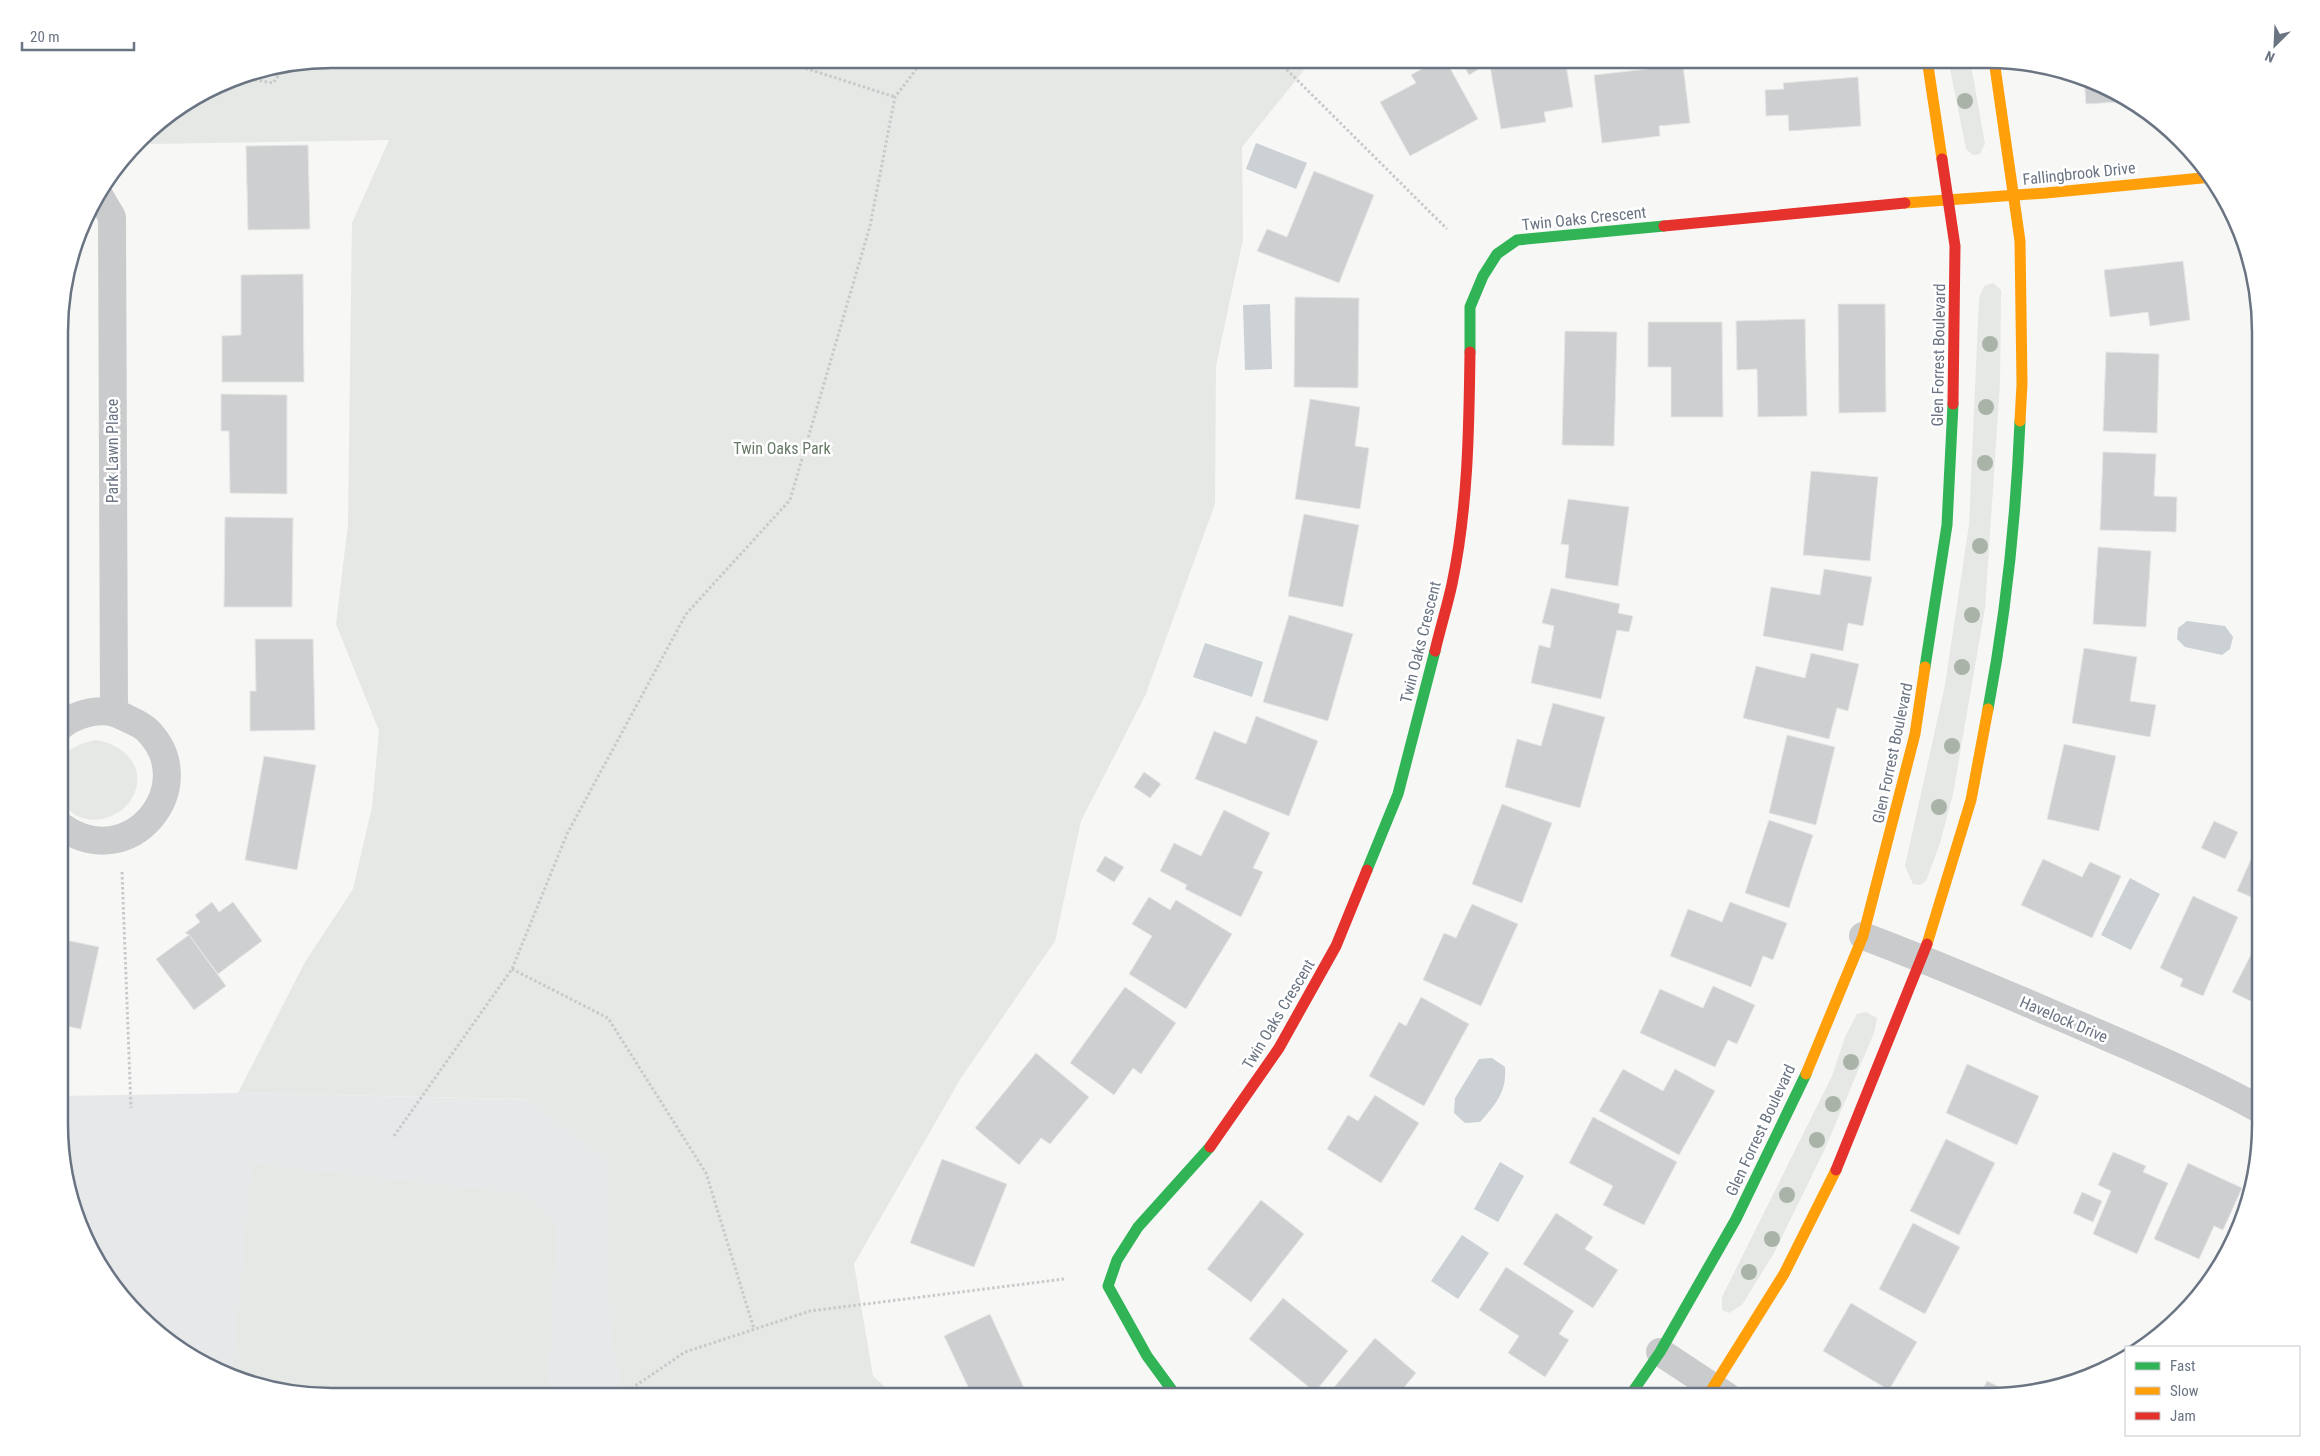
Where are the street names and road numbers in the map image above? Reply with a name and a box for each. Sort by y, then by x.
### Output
street label: Fallingbrook Drive [2022,158,2136,189]
street label: Twin Oaks Crescent [1521,202,1647,234]
street label: Glen Forrest Boulevard [1928,283,1949,427]
street label: Park Lawn Place [103,399,122,503]
street label: Twin Oaks Crescent [1396,579,1445,705]
street label: Glen Forrest Boulevard [1868,681,1917,825]
street label: Twin Oaks Crescent [1238,956,1319,1073]
street label: Havelock Drive [2017,992,2111,1046]
street label: Glen Forrest Boulevard [1722,1061,1799,1199]

